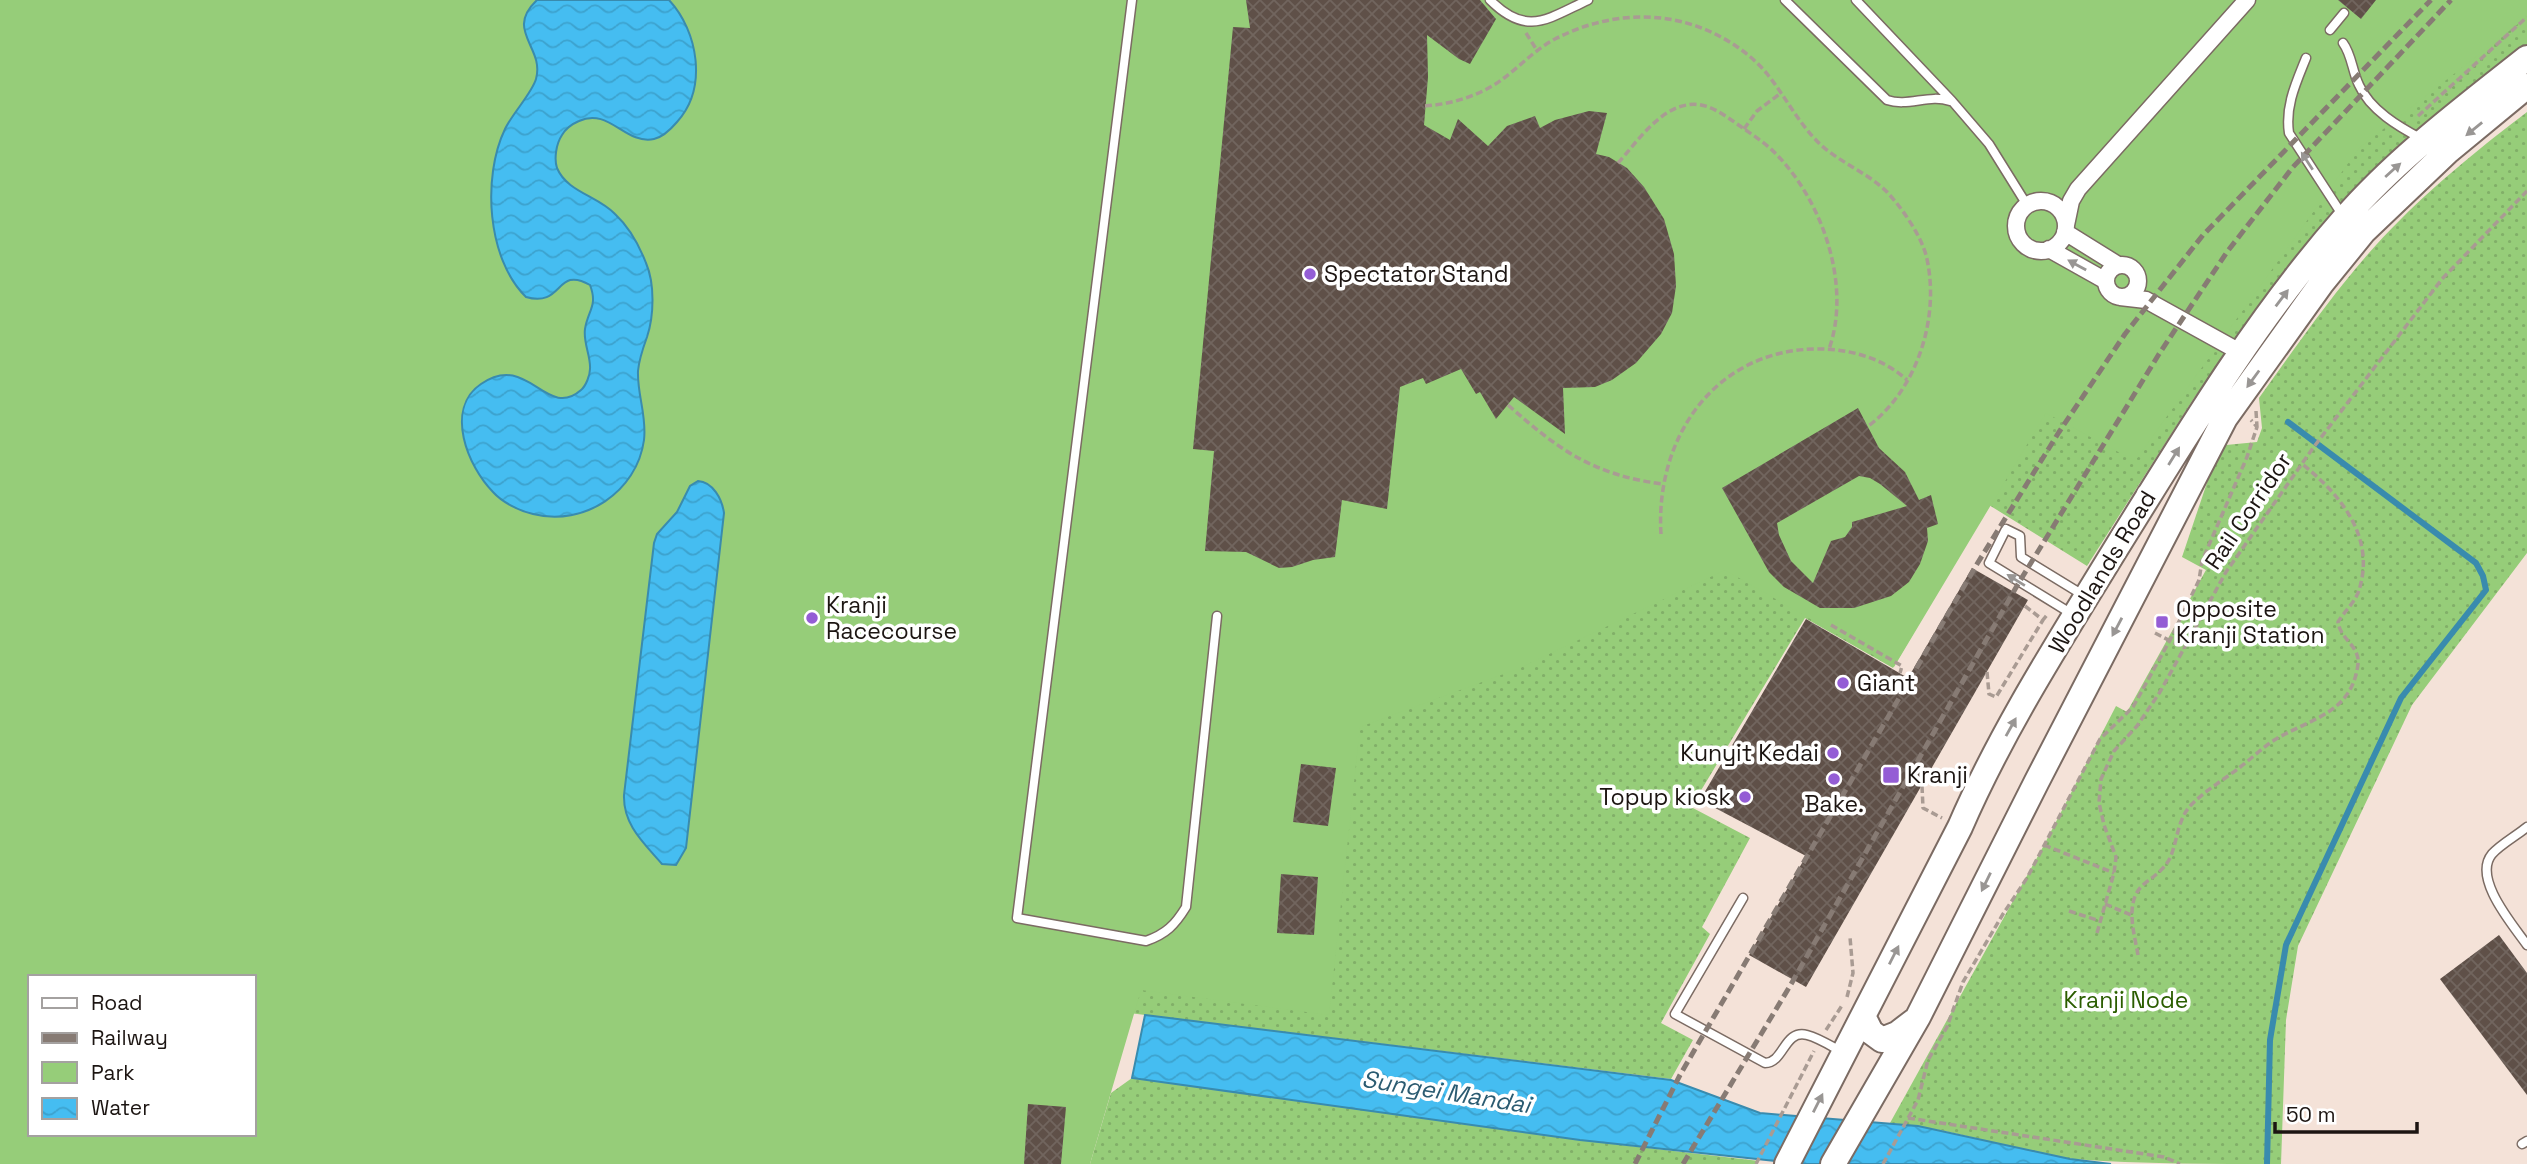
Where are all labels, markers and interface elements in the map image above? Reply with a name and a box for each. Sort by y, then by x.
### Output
one-way arrow [2466,121,2483,136]
one-way arrow [2301,151,2314,171]
one-way arrow [2384,162,2402,178]
place label: Spectator Stand [1324,259,1509,289]
one-way arrow [2068,259,2087,271]
marker: Spectator Stand [1302,266,1318,282]
one-way arrow [2274,289,2289,307]
one-way arrow [2246,370,2260,388]
one-way arrow [2167,446,2180,465]
street label: Rail Corridor [2198,447,2298,575]
street label: Woodlands Road [2041,485,2163,659]
one-way arrow [2007,573,2026,586]
place label: Kranji Racecourse [826,590,957,646]
place label: Opposite Kranji Station [2176,594,2324,650]
marker: Kranji Racecourse [804,610,820,626]
marker: Opposite Kranji Station [2154,614,2170,630]
one-way arrow [2112,617,2123,637]
place label: Giant [1857,668,1915,698]
marker: Giant [1835,675,1851,691]
one-way arrow [2005,718,2017,737]
place label: Kunyit Kedai [1680,738,1819,768]
marker: Kunyit Kedai [1825,745,1841,761]
place label: Kranji [1907,760,1968,790]
marker: Kranji [1881,765,1901,785]
marker: Bake. [1826,771,1842,787]
place label: Topup kiosk [1599,782,1731,812]
marker: Topup kiosk [1737,789,1753,805]
place label: Bake. [1804,789,1864,819]
one-way arrow [1981,872,1992,892]
one-way arrow [1889,945,1900,965]
legend [28,975,256,1136]
park label: Kranji Node [2064,985,2188,1015]
text: Road [91,989,143,1016]
text: Railway [91,1024,168,1051]
text: Park [91,1059,135,1086]
water label: Sungei Mandai [1360,1063,1536,1121]
scale bar [2275,1090,2417,1134]
text: Water [91,1094,150,1121]
one-way arrow [1812,1094,1824,1113]
text: 50 m [2286,1101,2336,1128]

